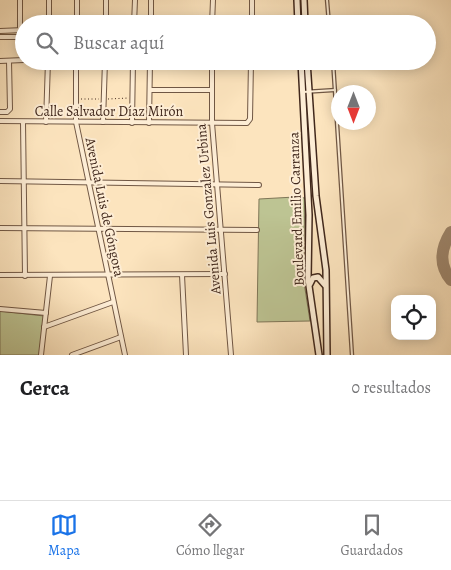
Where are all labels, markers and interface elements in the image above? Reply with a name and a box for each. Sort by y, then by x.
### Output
search box [15,15,436,70]
icon: search [33,29,61,57]
text: Buscar aquí [73,30,164,56]
north arrow [331,85,376,130]
street label: Calle Salvador Díaz Mirón [35,102,184,121]
street label: Avenida Luis Gonzalez Urbina [192,122,226,296]
street label: Boulevard Emilio Carranza [284,131,309,286]
street label: Avenida Luis de Góngora [80,135,129,279]
map controls [391,295,436,340]
button: locate [391,295,436,340]
text: Cerca [20,374,70,402]
text: 0 resultados [351,377,431,399]
tab: Mapa [48,511,80,560]
tab: Cómo llegar [176,511,245,560]
tab: Guardados [340,511,403,560]

